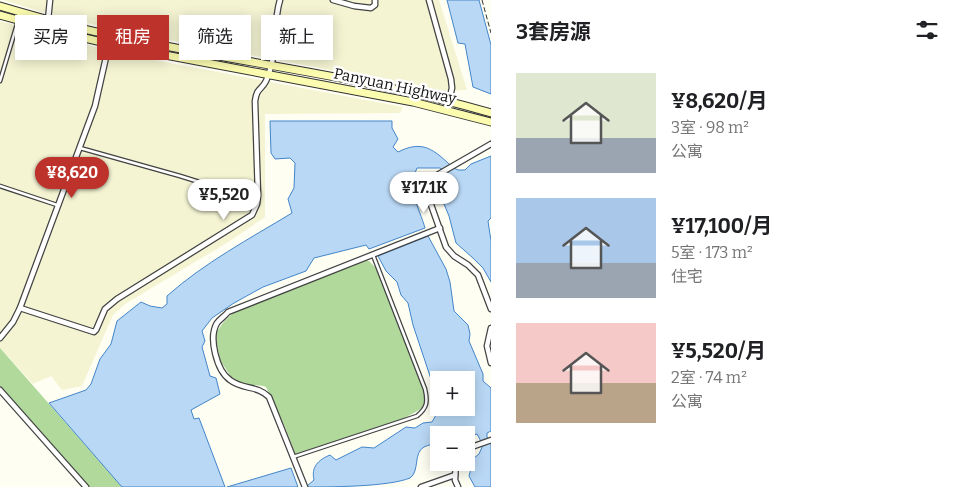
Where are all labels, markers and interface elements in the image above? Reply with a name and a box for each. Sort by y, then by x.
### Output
chip: 买房 [15,15,87,60]
chip: 租房 [97,15,169,60]
chip: 筛选 [179,15,251,60]
chip: 新上 [261,15,333,60]
icon: filters [913,16,941,44]
text: 3套房源 [516,19,591,45]
street label: Panyuan Highway [332,64,458,108]
text: ¥8,620/月 [671,88,768,114]
icon: home [556,93,616,153]
text: 3室 · 98 m² [671,118,749,137]
text: 公寓 [671,142,703,161]
pin: ¥8,620 [31,156,113,199]
text: ¥8,620 [46,163,98,182]
pin: ¥17.1K [383,172,465,214]
pin: ¥5,520 [183,178,265,221]
text: ¥17.1K [401,178,447,197]
text: ¥5,520 [198,185,250,204]
text: ¥17,100/月 [671,213,772,239]
icon: home [556,218,616,278]
text: 5室 · 173 m² [671,243,753,262]
text: 住宅 [671,267,703,286]
text: ¥5,520/月 [671,338,766,364]
icon: home [556,343,616,403]
text: 2室 · 74 m² [671,368,747,387]
map controls [430,371,475,471]
button: + [430,371,475,416]
text: 公寓 [671,392,703,411]
button: − [430,426,475,471]

